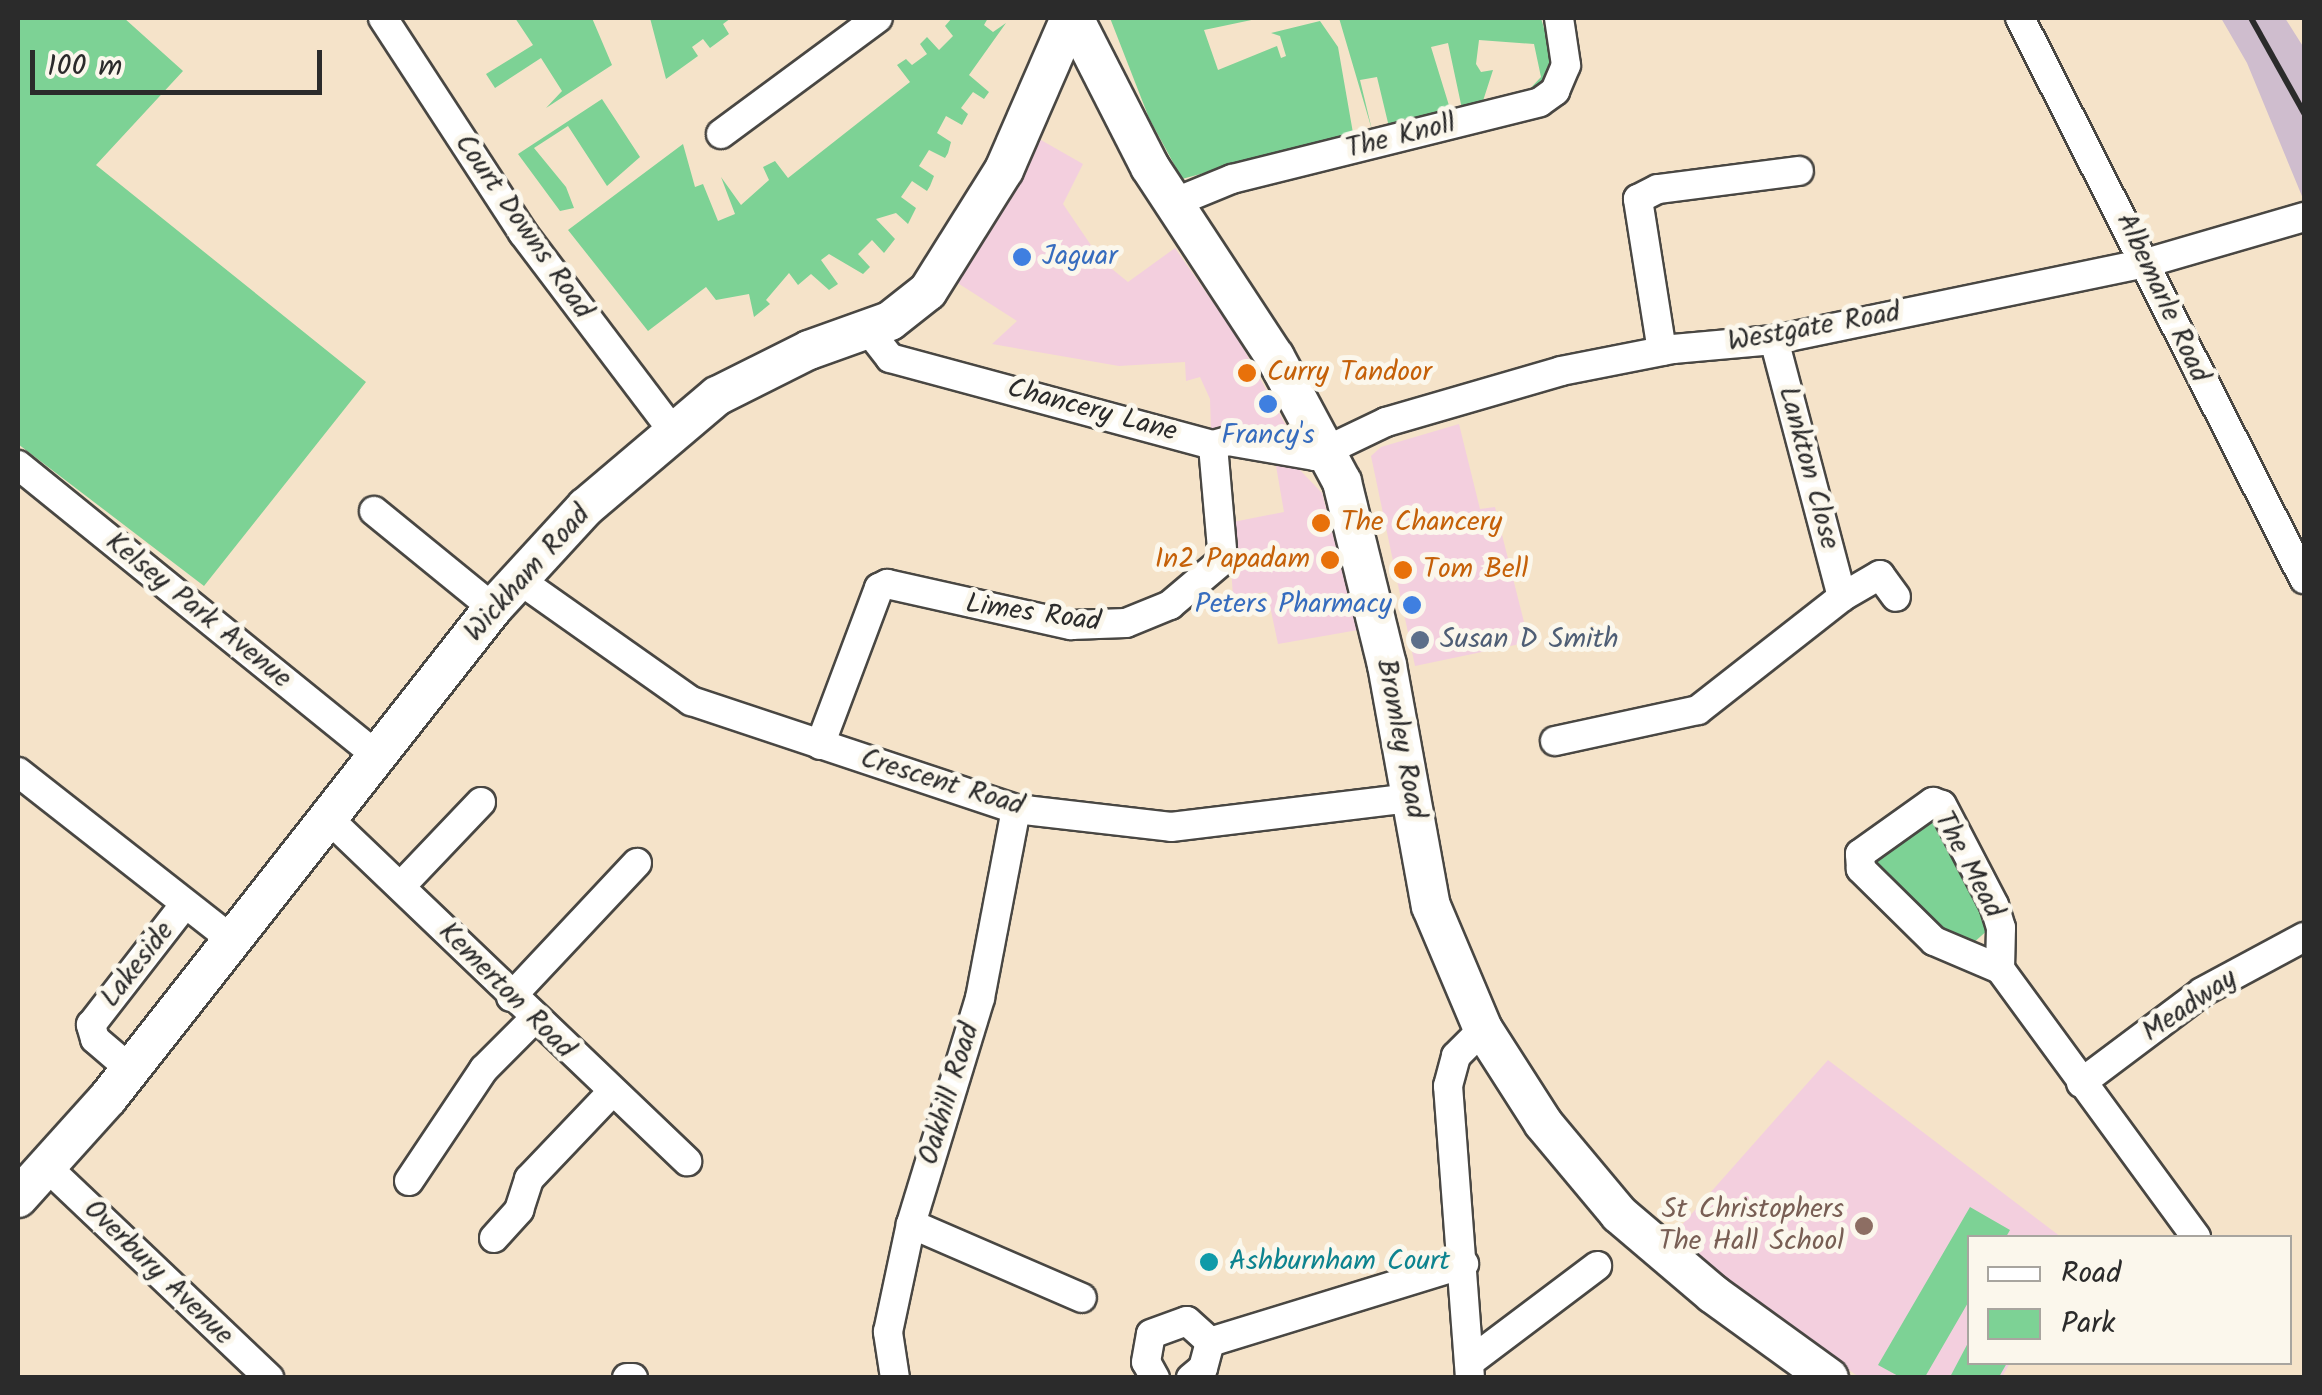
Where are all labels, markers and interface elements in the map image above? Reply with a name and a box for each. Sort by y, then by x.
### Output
scale bar [35,30,328,92]
text: 100 m [47,43,122,91]
street label: The Knoll [1343,107,1459,167]
street label: Court Downs Road [447,128,599,326]
street label: Albemarle Road [2108,208,2216,388]
place label: Jaguar [1042,240,1117,274]
marker: Jaguar [1011,246,1033,268]
street label: Westgate Road [1725,296,1903,360]
place label: Curry Tandoor [1267,356,1432,390]
marker: Curry Tandoor [1236,362,1258,384]
street label: Chancery Lane [1003,372,1181,450]
street label: Lankton Close [1770,383,1846,553]
marker: Francy's [1257,393,1279,415]
place label: Francy's [1221,419,1315,453]
street label: Wickham Road [458,499,598,649]
place label: The Chancery [1341,506,1502,540]
marker: The Chancery [1310,512,1332,534]
street label: Kelsey Park Avenue [98,526,298,696]
place label: In2 Papadam [1155,543,1310,577]
marker: In2 Papadam [1319,549,1341,571]
place label: Tom Bell [1423,553,1528,587]
marker: Tom Bell [1392,559,1414,581]
street label: Limes Road [963,588,1103,640]
place label: Peters Pharmacy [1195,588,1392,622]
marker: Peters Pharmacy [1401,594,1423,616]
place label: Susan D Smith [1440,623,1618,657]
marker: Susan D Smith [1409,629,1431,651]
street label: Bromley Road [1368,656,1432,822]
street label: Crescent Road [856,742,1028,824]
street label: The Mead [1926,806,2010,924]
street label: Lakeside [94,916,182,1014]
street label: Kemerton Road [431,916,581,1066]
street label: Meadway [2136,962,2244,1050]
street label: Oakhill Road [913,1019,987,1169]
street label: Overbury Avenue [76,1193,240,1353]
place label: St Christophers The Hall School [1659,1193,1844,1259]
marker: St Christophers The Hall School [1853,1215,1875,1237]
legend [1967,1235,2292,1365]
place label: Ashburnham Court [1229,1245,1450,1279]
text: Road [2061,1250,2121,1298]
marker: Ashburnham Court [1198,1251,1220,1273]
text: Park [2061,1300,2115,1348]

